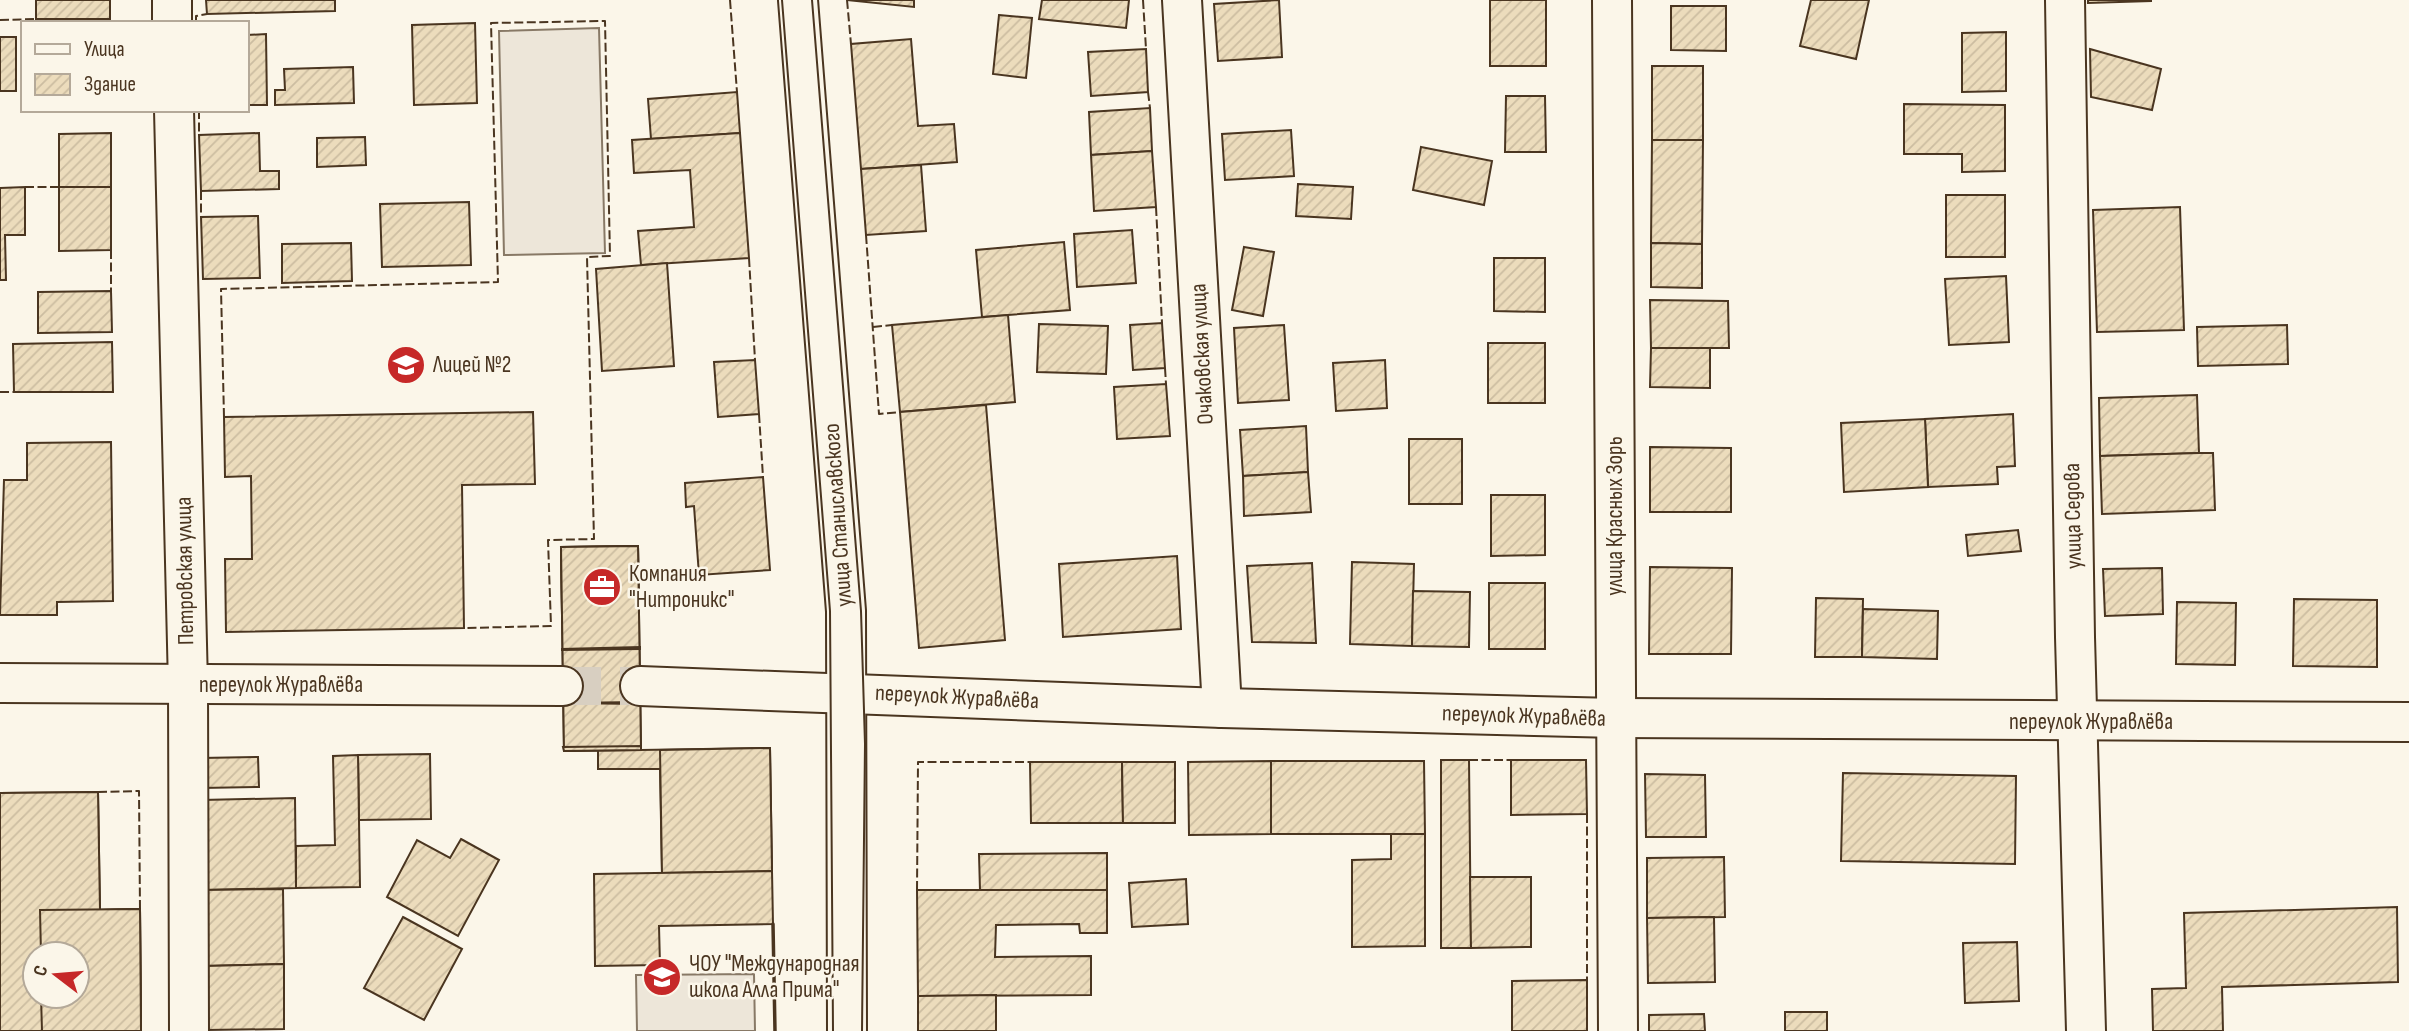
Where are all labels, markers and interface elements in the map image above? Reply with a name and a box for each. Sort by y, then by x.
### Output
legend [21,21,248,112]
text: Улица [84,37,125,62]
text: Здание [84,72,136,97]
street label: Очаковская улица [1184,283,1220,425]
school or university icon: Лицей №2 [385,344,427,386]
place label: Лицей №2 [432,351,511,379]
street label: улица Станиславского [818,422,858,608]
street label: улица Красных Зорь [1601,436,1629,596]
street label: улица Седова [2058,463,2088,569]
street label: Петровская улица [170,497,200,645]
place label: Компания "Нитроникс" [629,560,734,614]
office icon: Компания "Нитроникс" [581,566,623,608]
street label: переулок Журавлёва [199,671,363,699]
street label: переулок Журавлёва [874,679,1040,715]
street label: переулок Журавлёва [1442,699,1606,733]
street label: переулок Журавлёва [2009,708,2173,736]
north arrow [21,940,91,1010]
place label: ЧОУ "Международная школа Алла Прима" [689,950,860,1004]
school or university icon: ЧОУ "Международная школа Алла Прима" [641,956,683,998]
text: С [29,963,54,979]

